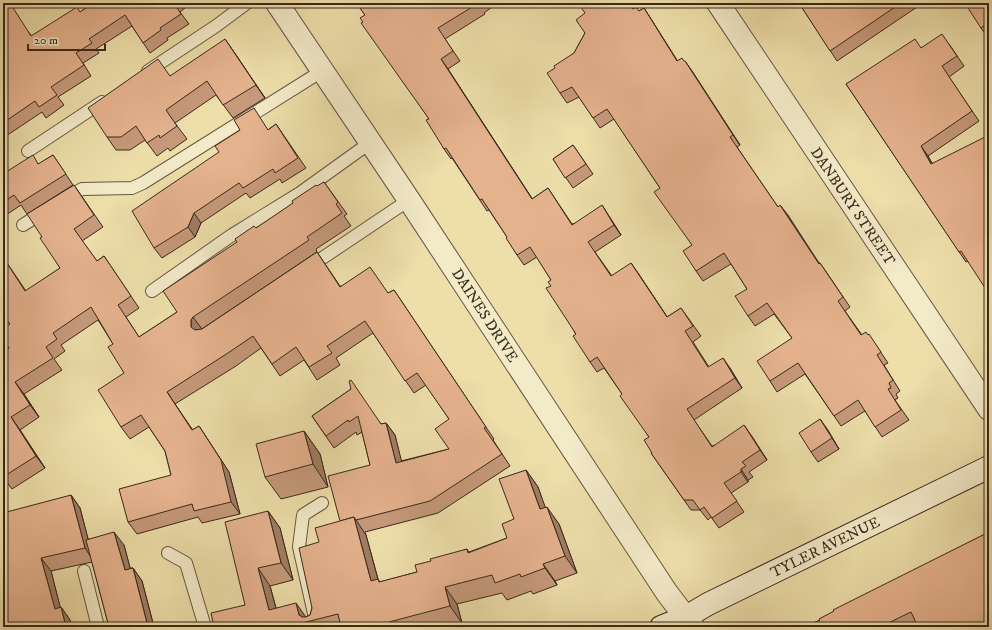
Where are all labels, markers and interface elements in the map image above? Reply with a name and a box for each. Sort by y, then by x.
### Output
scale bar [28,26,105,52]
text: 20 m [34,33,58,48]
street label: DANBURY STREET [806,144,899,269]
street label: DAINES DRIVE [447,265,522,366]
street label: TYLER AVENUE [767,513,883,582]

